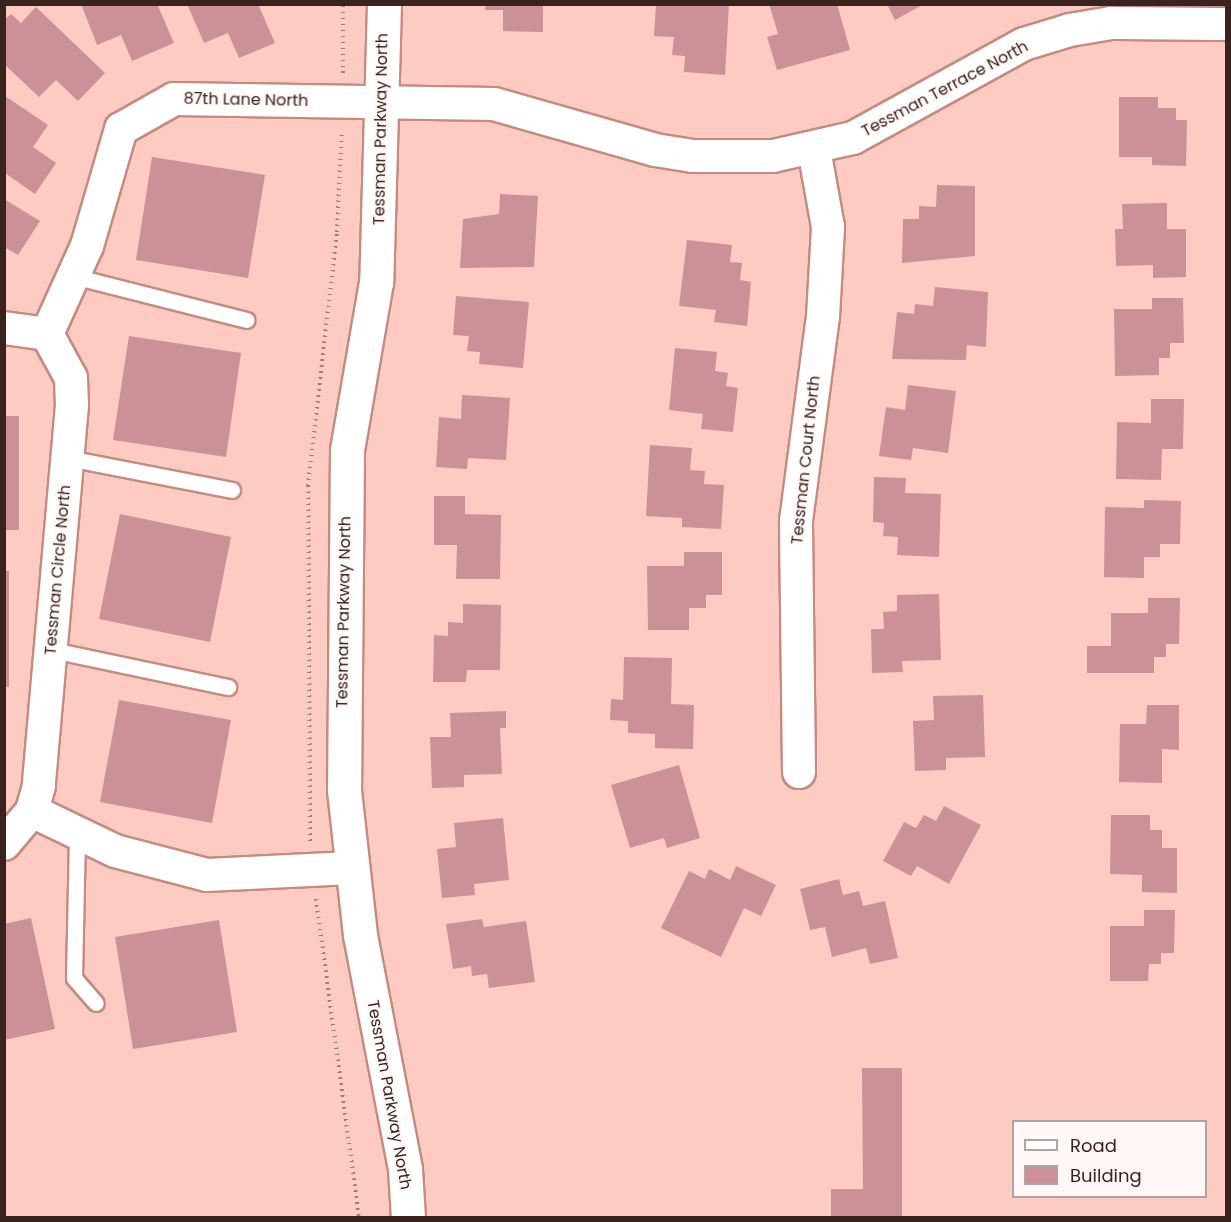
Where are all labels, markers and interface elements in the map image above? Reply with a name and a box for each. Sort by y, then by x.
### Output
street label: Tessman Parkway North [370,33,392,225]
street label: Tessman Terrace North [858,37,1032,141]
street label: 87th Lane North [183,89,309,111]
street label: Tessman Court North [788,375,824,545]
street label: Tessman Circle North [41,484,75,656]
street label: Tessman Parkway North [333,516,355,708]
street label: Tessman Parkway North [363,999,415,1191]
legend [1012,1120,1207,1198]
text: Road [1070,1133,1117,1158]
text: Building [1070,1163,1142,1188]

